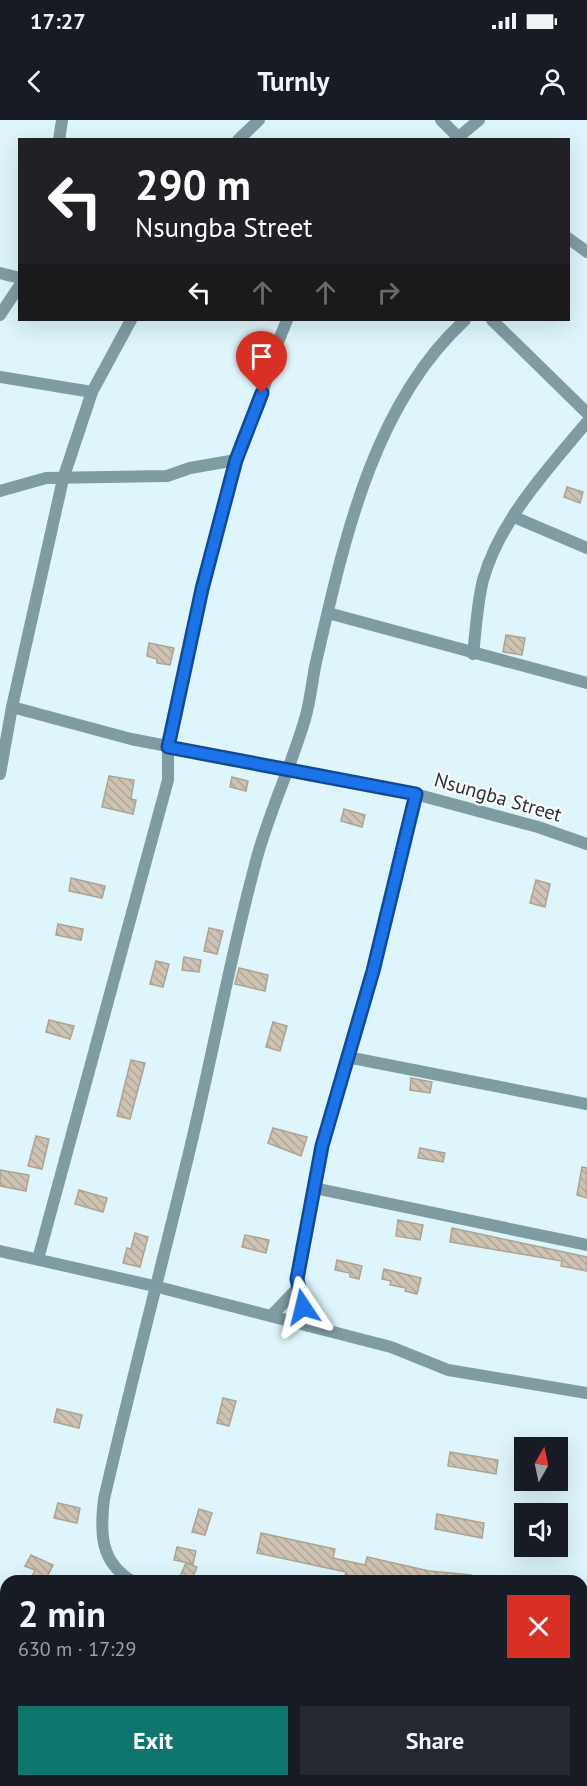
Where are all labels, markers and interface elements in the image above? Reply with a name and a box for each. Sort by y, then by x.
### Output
text: 17:27 [30,7,86,35]
text: Turnly [257,64,330,98]
icon: back [18,65,51,98]
icon: person [536,65,569,98]
text: 290 m [135,157,251,212]
icon: left [36,162,114,240]
text: Nsungba Street [135,210,313,244]
icon: left [183,276,216,309]
icon: ahead [246,276,279,309]
icon: ahead [309,276,342,309]
icon: right [372,276,405,309]
pin [236,331,287,393]
icon: arrive [245,340,278,373]
street label: Nsungba Street [431,766,565,828]
position arrow [271,1275,335,1339]
north arrow [514,1437,568,1491]
map controls [514,1437,568,1557]
button: sound [514,1503,568,1557]
text: 2 min [18,1590,106,1637]
button: close [507,1595,570,1658]
text: 630 m · 17:29 [18,1636,136,1662]
button: Exit [18,1706,288,1775]
button: Share [300,1706,570,1775]

